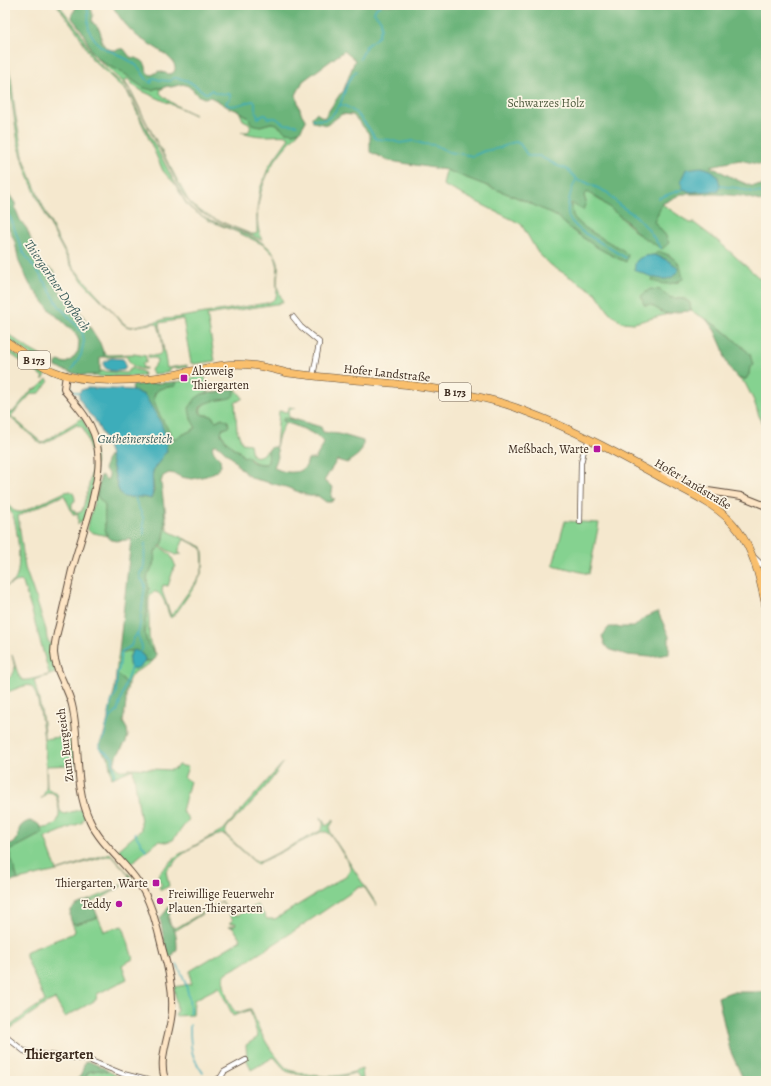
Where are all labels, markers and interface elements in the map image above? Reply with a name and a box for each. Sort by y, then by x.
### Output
park label: Schwarzes Holz [507,95,585,111]
water label: Thiergartner Dorfbach [21,236,94,334]
road number: B 173 [18,351,50,369]
street label: Hofer Landstraße [343,361,431,385]
place label: Abzweig Thiergarten [191,363,250,393]
marker: Abzweig Thiergarten [179,373,189,383]
road number: B 173 [439,383,471,401]
water label: Gutheinersteich [97,430,173,447]
place label: Meßbach, Warte [508,441,589,457]
marker: Meßbach, Warte [592,444,602,454]
street label: Hofer Landstraße [652,455,734,513]
street label: Zum Burgteich [52,707,77,783]
place label: Thiergarten, Warte [55,875,148,891]
marker: Thiergarten, Warte [151,878,161,888]
place label: Freiwillige Feuerwehr Plauen-Thiergarten [168,886,275,916]
place label: Teddy [82,896,112,912]
marker: Freiwillige Feuerwehr Plauen-Thiergarten [155,896,165,906]
marker: Teddy [114,899,124,909]
district label: Thiergarten [24,1045,94,1064]

